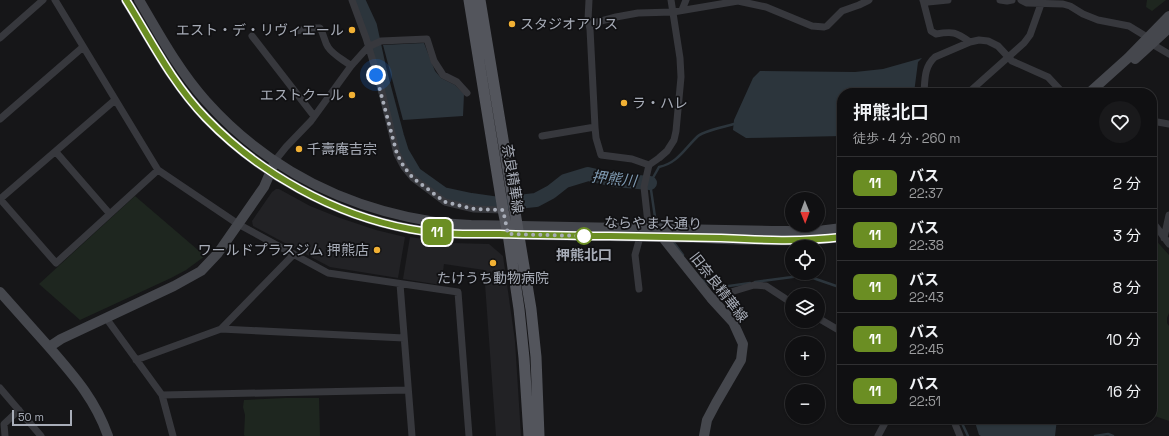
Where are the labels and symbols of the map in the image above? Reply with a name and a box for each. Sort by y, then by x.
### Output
place label: スタジオアリス [520,15,618,33]
marker: スタジオアリス [507,19,517,29]
place label: エスト・デ・リヴィエール [176,21,344,39]
marker: エスト・デ・リヴィエール [347,25,357,35]
your location [366,65,386,85]
place label: エストクール [260,86,344,104]
marker: エストクール [347,90,357,100]
place label: ラ・ハレ [632,94,688,112]
marker: ラ・ハレ [619,98,629,108]
place label: 千壽庵吉宗 [307,140,377,158]
street label: 奈良精華線 [499,143,527,215]
marker: 千壽庵吉宗 [294,144,304,154]
water label: 押熊川 [591,167,639,191]
north arrow [785,192,825,232]
street label: ならやま大通り [604,213,702,233]
line badge: 11 [419,219,455,245]
marker: 押熊北口 [575,227,593,245]
place label: ワールドプラスジム 押熊店 [198,241,369,259]
marker: ワールドプラスジム 押熊店 [372,245,382,255]
place label: 押熊北口 [556,246,612,264]
street label: 旧奈良精華線 [686,248,752,326]
marker: たけうち動物病院 [488,258,498,268]
place label: たけうち動物病院 [437,269,549,287]
scale bar [12,408,72,427]

